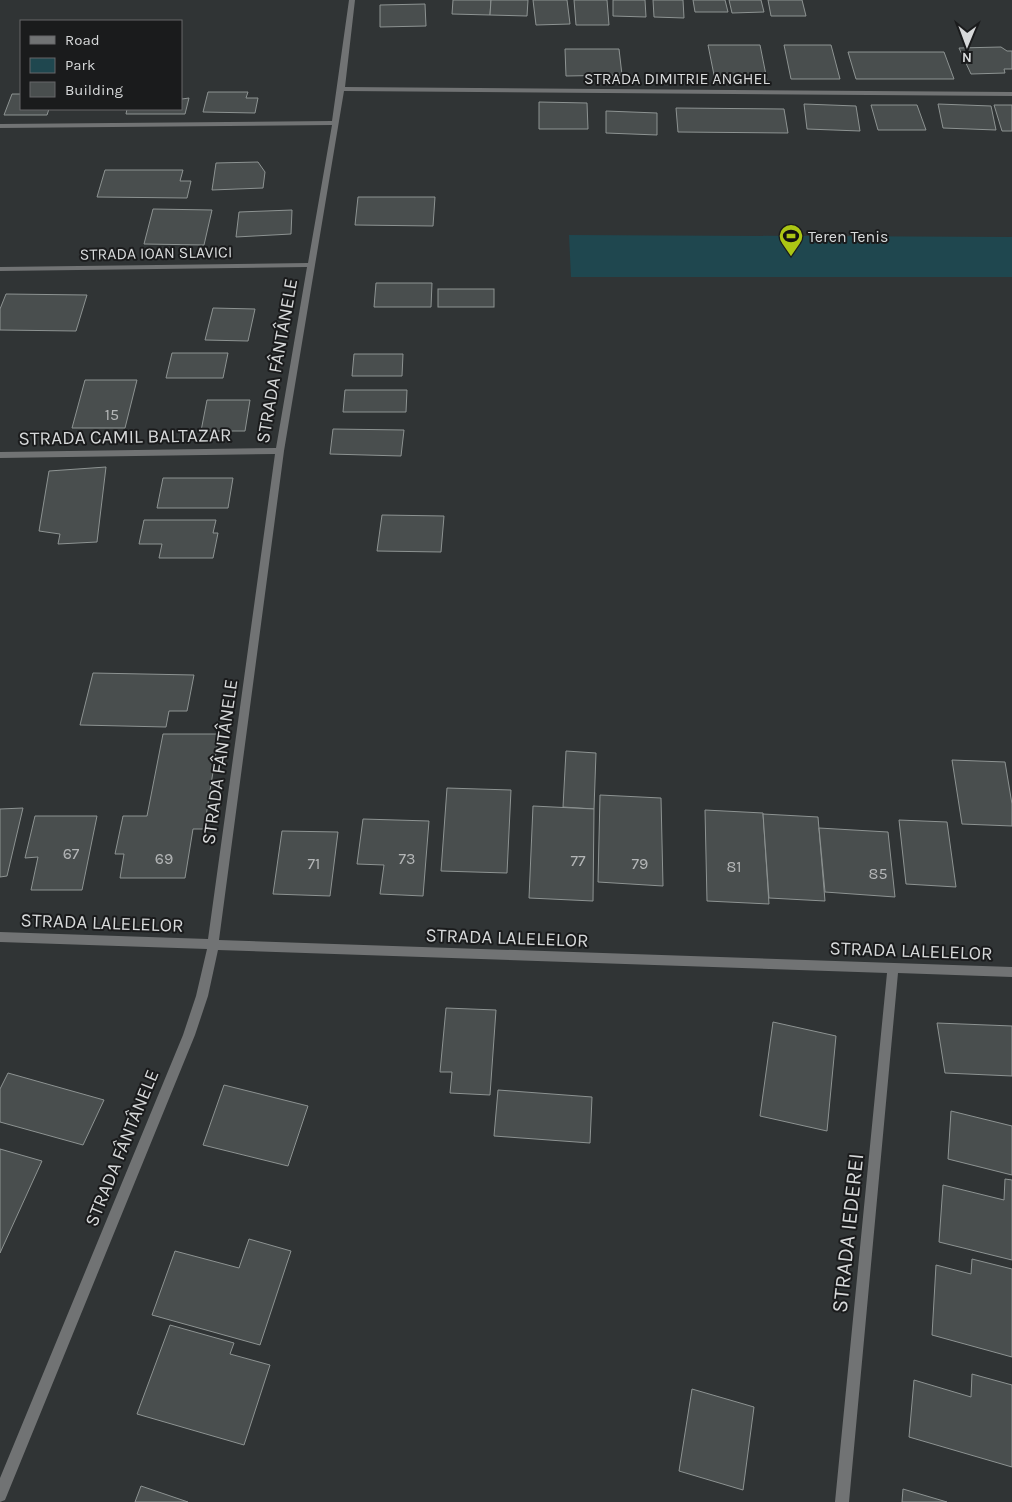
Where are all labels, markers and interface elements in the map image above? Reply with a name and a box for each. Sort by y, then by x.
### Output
legend [20,20,182,110]
north arrow [942,20,992,70]
text: Road [65,31,100,49]
text: N [962,49,972,66]
text: Park [65,56,95,74]
street label: STRADA DIMITRIE ANGHEL [584,69,771,88]
text: Building [65,81,123,99]
sports icon: Teren Tenis [778,223,804,257]
place label: Teren Tenis [808,227,888,246]
street label: STRADA IOAN SLAVICI [80,242,232,264]
street label: STRADA FÂNTÂNELE [252,277,302,445]
house number: 15 [105,405,119,424]
street label: STRADA CAMIL BALTAZAR [18,424,232,450]
street label: STRADA FÂNTÂNELE [197,678,243,846]
house number: 67 [63,844,80,863]
house number: 69 [155,849,173,868]
house number: 73 [399,849,415,868]
house number: 77 [570,851,586,870]
house number: 71 [308,854,320,873]
house number: 79 [632,854,648,873]
house number: 81 [726,857,742,876]
house number: 85 [869,864,887,883]
street label: STRADA LALELELOR [20,909,184,937]
street label: STRADA LALELELOR [425,924,589,952]
street label: STRADA LALELELOR [829,937,993,965]
street label: STRADA FÂNTÂNELE [80,1066,164,1230]
street label: STRADA IEDEREI [827,1152,869,1314]

